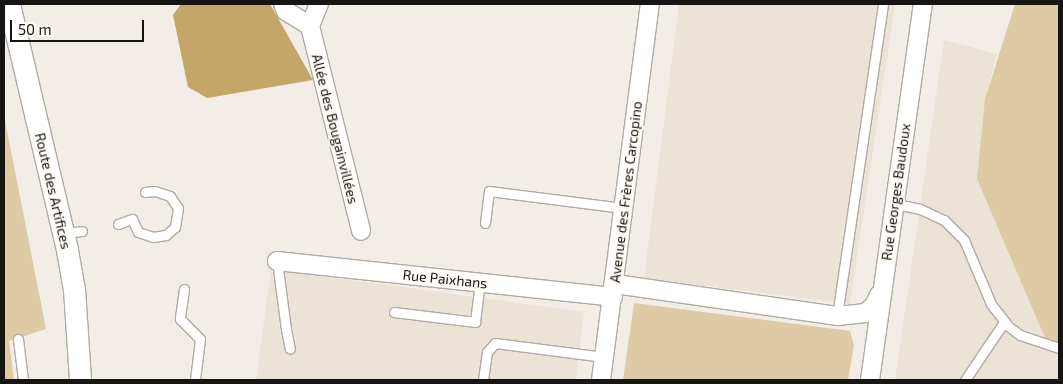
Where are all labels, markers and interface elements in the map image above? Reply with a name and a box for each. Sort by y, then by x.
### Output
scale bar [12,10,146,42]
text: 50 m [18,20,52,38]
street label: Allée des Bougainvillées [308,52,362,206]
street label: Avenue des Frères Carcopino [607,100,645,284]
street label: Rue Georges Baudoux [878,122,914,262]
street label: Route des Artifices [31,131,75,251]
street label: Rue Paixhans [402,266,488,292]

